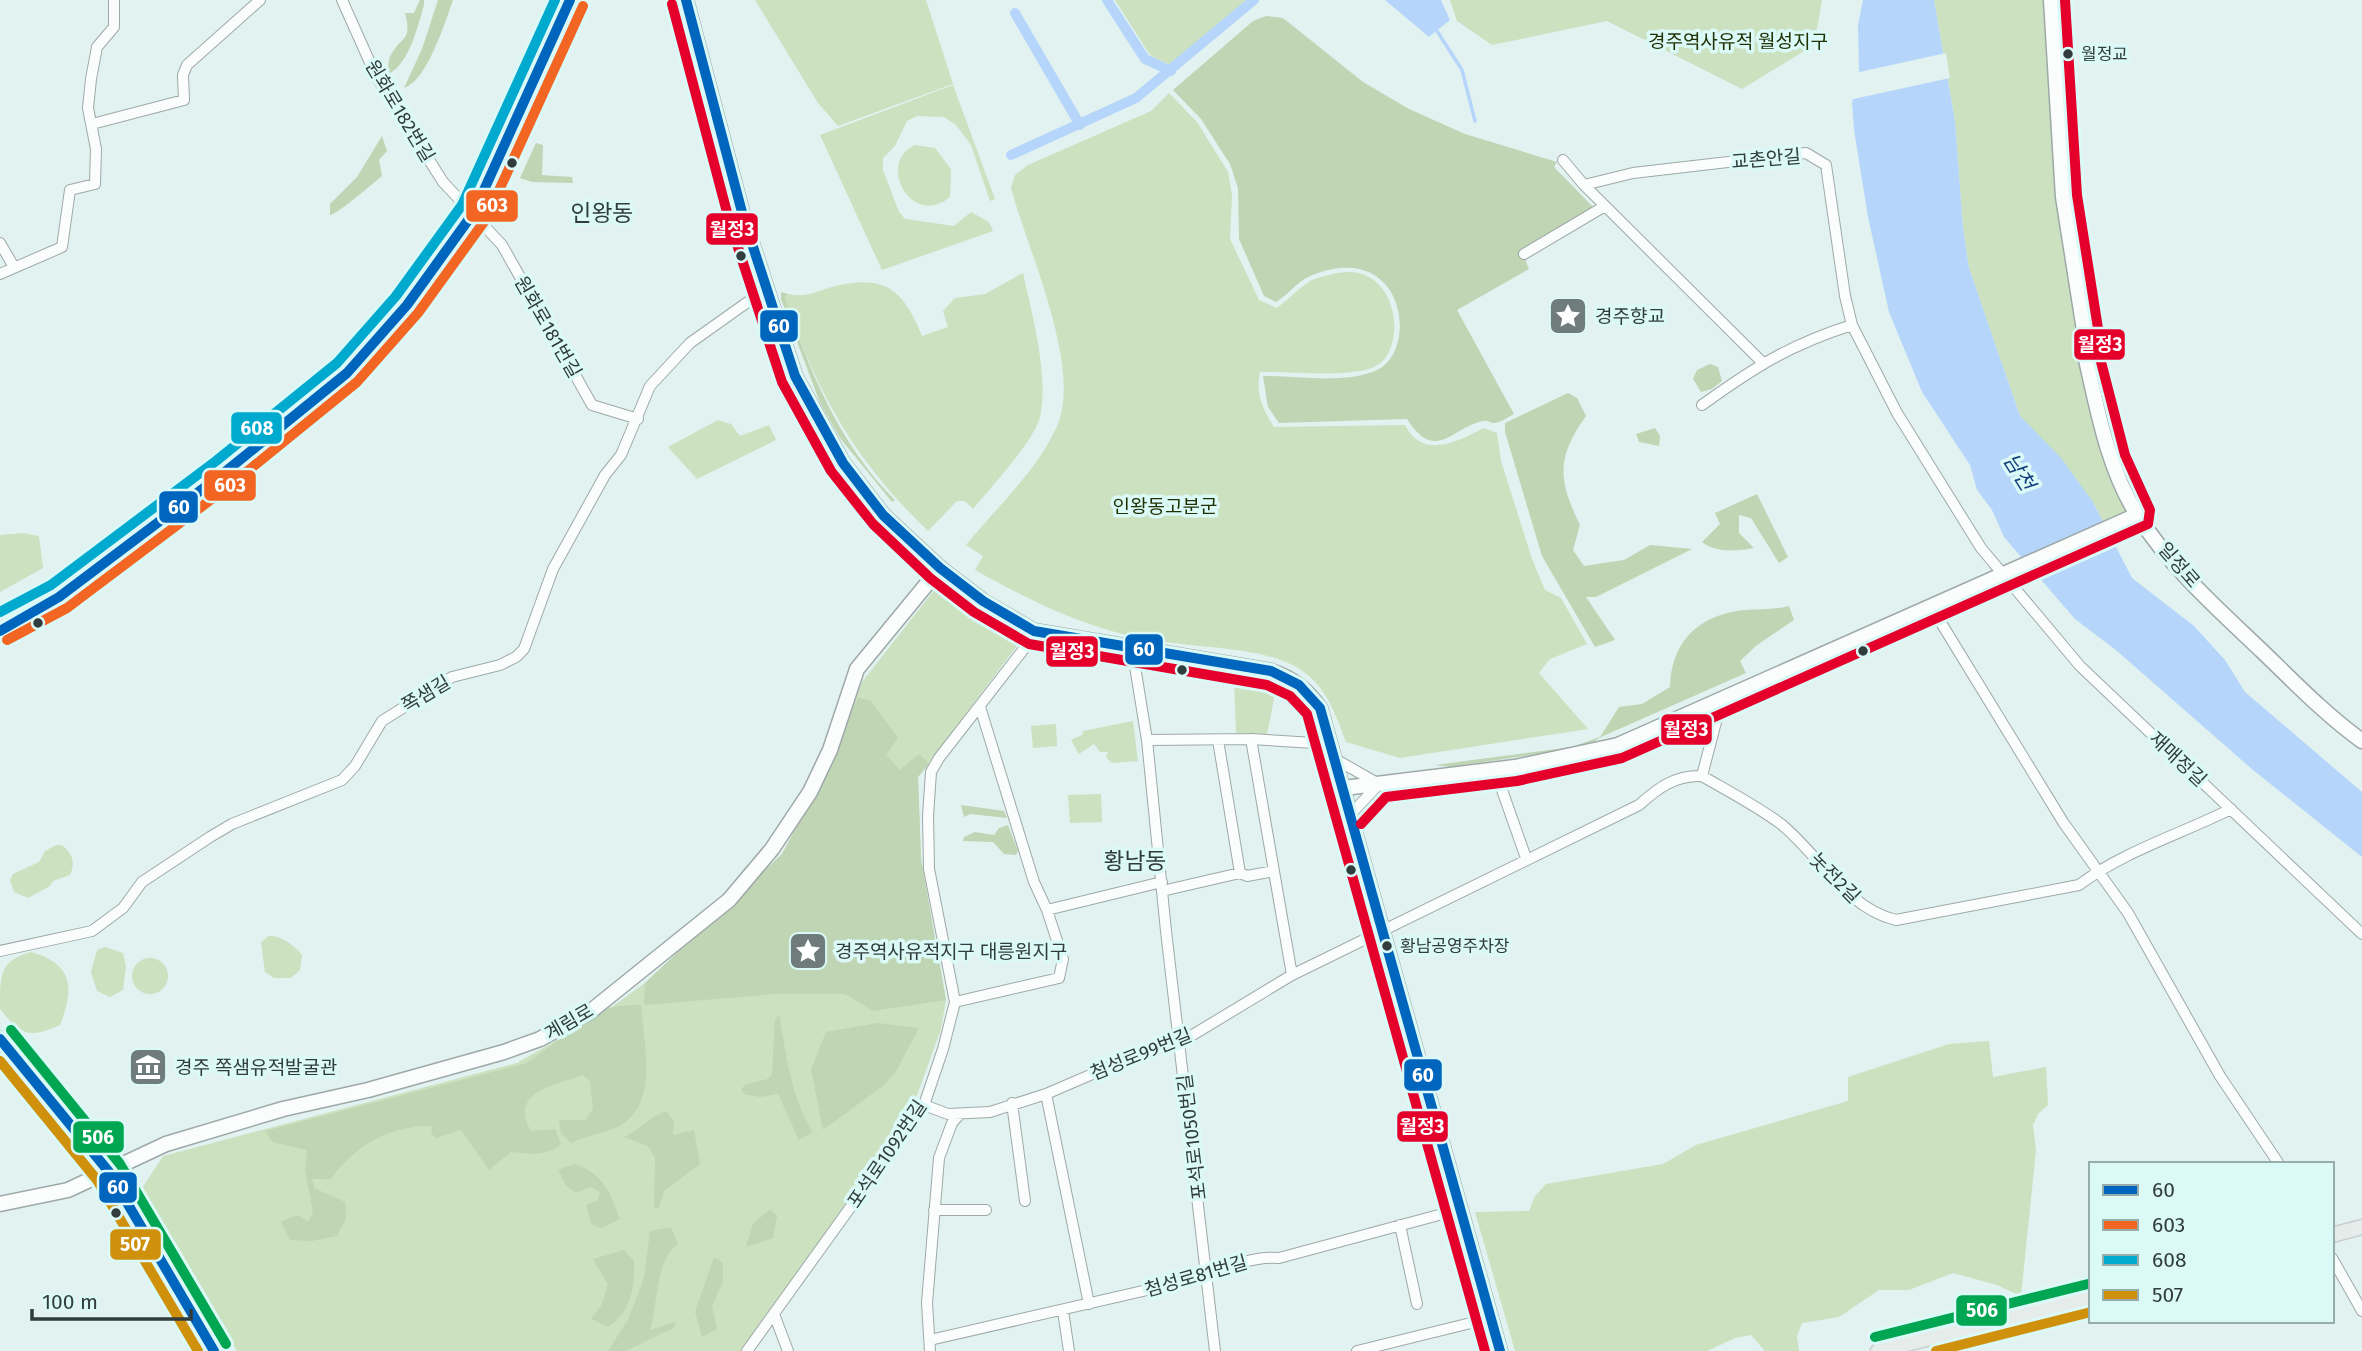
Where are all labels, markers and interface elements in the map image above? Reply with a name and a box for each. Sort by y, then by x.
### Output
park label: 경주역사유적 월성지구 [1648,30,1828,53]
place label: 월정교 [2081,44,2128,65]
marker: 월정교 [2061,47,2075,61]
street label: 원화로182번길 [360,56,440,166]
street label: 교촌안길 [1730,144,1802,174]
unlabelled marker [505,156,519,170]
line badge: 603 [465,189,519,223]
text: 603 [476,194,508,217]
district label: 인왕동 [570,199,634,227]
line badge: 월정3 [705,212,759,246]
text: 월정3 [710,218,755,241]
unlabelled marker [734,249,748,263]
street label: 원화로181번길 [510,272,586,382]
place icon: 경주향교 [1547,295,1589,337]
place label: 경주향교 [1595,305,1665,328]
line badge: 60 [759,309,799,343]
text: 60 [768,315,790,338]
line badge: 월정3 [2073,328,2126,361]
text: 월정3 [2078,333,2123,356]
line badge: 608 [230,411,283,445]
text: 608 [241,417,273,440]
water label: 남천 [1998,449,2042,498]
line badge: 603 [203,469,257,502]
text: 603 [214,474,246,497]
line badge: 60 [158,490,199,524]
park label: 인왕동고분군 [1113,495,1217,518]
text: 60 [168,496,190,519]
street label: 일정로 [2153,538,2205,592]
unlabelled marker [31,616,45,630]
line badge: 60 [1124,633,1164,666]
line badge: 월정3 [1045,635,1099,668]
text: 60 [1133,638,1155,661]
text: 월정3 [1050,640,1095,663]
unlabelled marker [1856,644,1870,658]
unlabelled marker [1175,663,1189,677]
street label: 쪽샘길 [398,671,454,717]
line badge: 월정3 [1660,713,1713,746]
text: 월정3 [1664,718,1709,741]
street label: 재매정길 [2145,727,2211,791]
district label: 황남동 [1103,847,1167,875]
street label: 놋전2길 [1805,848,1865,908]
unlabelled marker [1344,863,1358,877]
place icon: 경주역사유적지구 대릉원지구 [787,930,829,972]
place label: 황남공영주차장 [1400,936,1510,957]
marker: 황남공영주차장 [1380,939,1394,953]
place label: 경주역사유적지구 대릉원지구 [835,940,1067,963]
street label: 계림로 [541,999,597,1045]
street label: 첨성로99번길 [1087,1023,1195,1085]
museum icon: 경주 쪽샘유적발굴관 [127,1046,169,1088]
place label: 경주 쪽샘유적발굴관 [175,1056,337,1079]
line badge: 60 [1403,1058,1443,1092]
text: 60 [1412,1064,1434,1087]
street label: 포석로1050번길 [1173,1073,1211,1201]
street label: 포석로1092번길 [843,1096,931,1212]
line badge: 월정3 [1396,1110,1449,1143]
text: 월정3 [1400,1115,1445,1138]
line badge: 506 [72,1120,125,1154]
text: 506 [82,1126,114,1149]
legend [2089,1162,2334,1323]
line badge: 60 [98,1171,138,1204]
text: 60 [107,1176,129,1199]
text: 60 [2152,1177,2175,1203]
unlabelled marker [109,1206,123,1220]
text: 603 [2152,1212,2185,1238]
line badge: 507 [109,1228,162,1261]
text: 507 [120,1233,150,1256]
text: 608 [2152,1247,2186,1273]
street label: 첨성로81번길 [1142,1250,1250,1302]
scale bar [32,1278,191,1322]
text: 507 [2152,1282,2183,1308]
text: 100 m [42,1289,98,1315]
line badge: 506 [1955,1294,2008,1327]
text: 506 [1966,1299,1998,1322]

